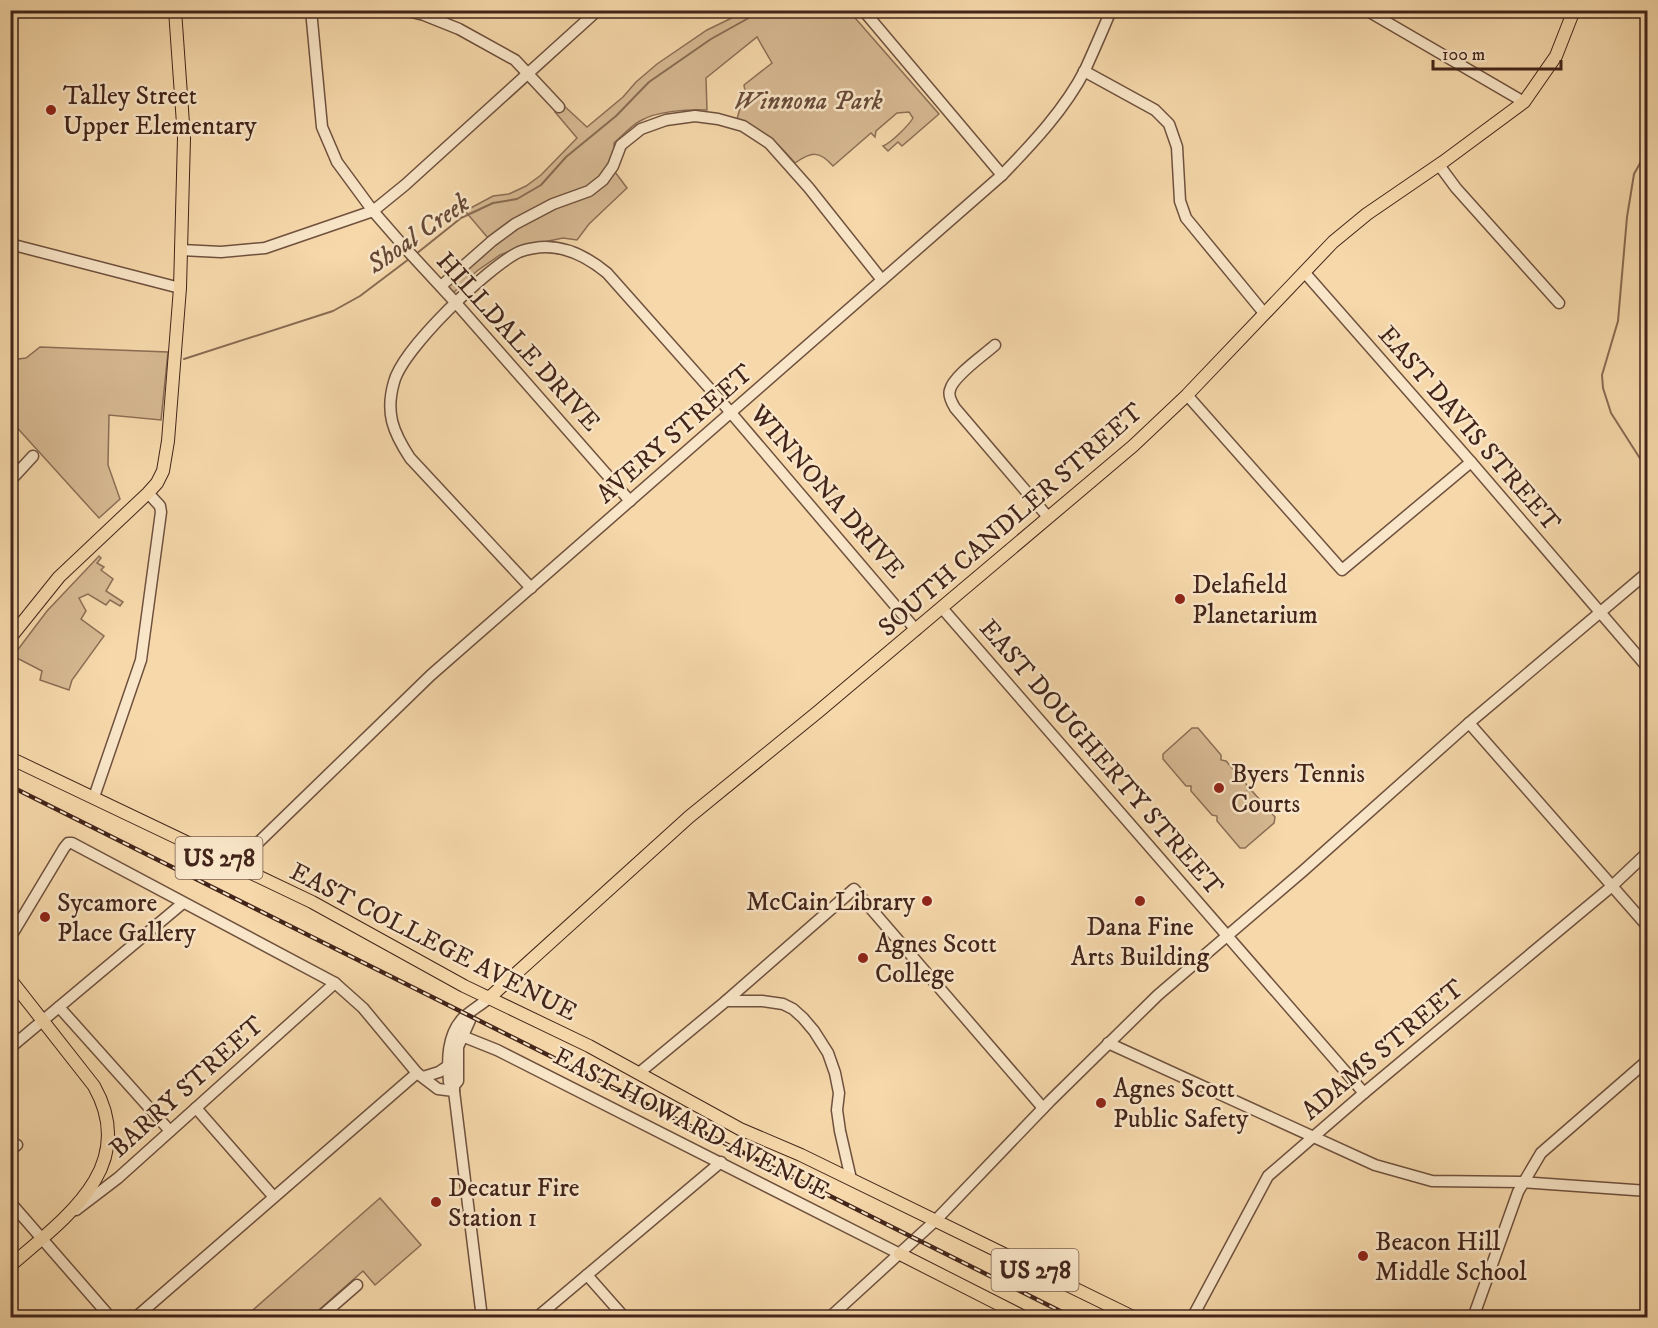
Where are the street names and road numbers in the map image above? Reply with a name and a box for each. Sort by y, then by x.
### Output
street label: HILLDALE DRIVE [429,245,607,439]
street label: EAST DAVIS STREET [1370,319,1568,539]
street label: AVERY STREET [590,357,760,511]
street label: SOUTH CANDLER STREET [872,396,1151,644]
street label: WINNONA DRIVE [742,397,911,586]
street label: EAST DOUGHERTY STREET [972,613,1230,903]
road number: US 278 [176,837,262,879]
street label: EAST COLLEGE AVENUE [284,855,582,1029]
street label: ADAMS STREET [1295,972,1471,1128]
street label: BARRY STREET [103,1009,271,1165]
street label: EAST HOWARD AVENUE [548,1040,835,1208]
road number: US 278 [992,1249,1078,1291]

